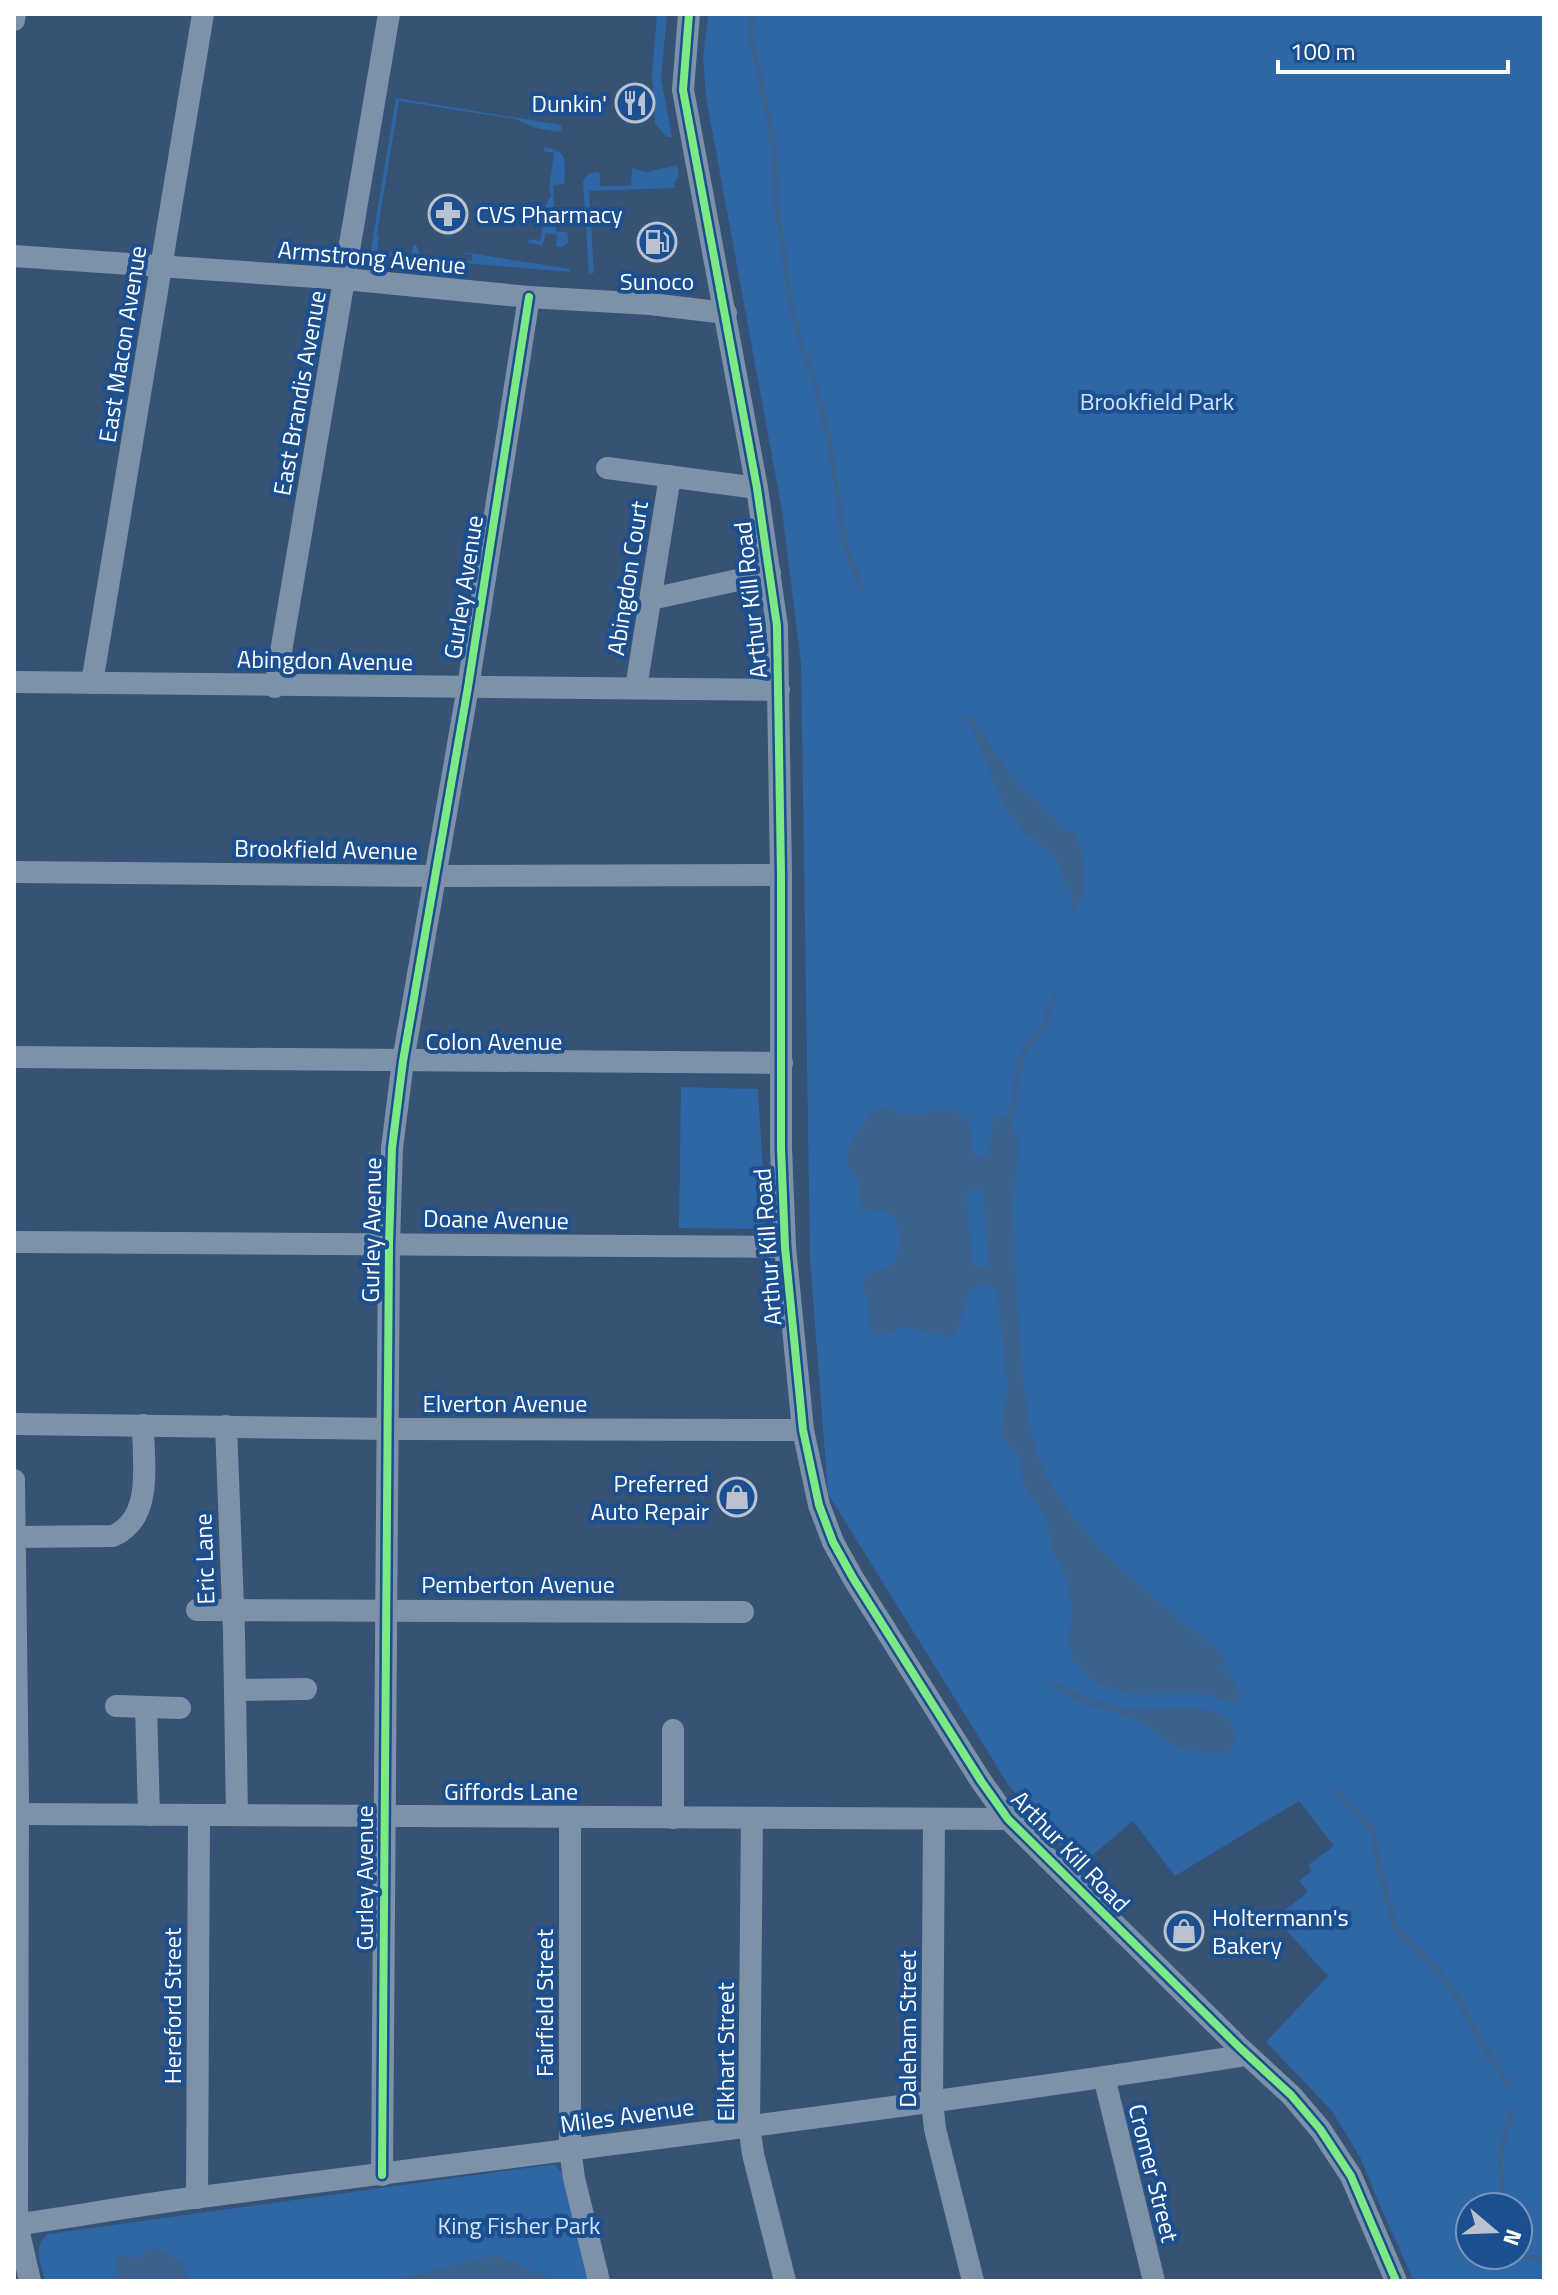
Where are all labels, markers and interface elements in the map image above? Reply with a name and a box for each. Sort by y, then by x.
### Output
scale bar [1278,24,1508,74]
text: 100 m [1290,33,1356,69]
restaurant icon: Dunkin' [614,82,656,124]
place label: Dunkin' [532,85,607,121]
pharmacy icon: CVS Pharmacy [427,193,469,235]
place label: CVS Pharmacy [476,196,623,232]
fuel station icon: Sunoco [636,221,678,263]
street label: Armstrong Avenue [277,231,467,283]
street label: East Macon Avenue [89,243,155,445]
place label: Sunoco [620,263,694,299]
street label: East Brandis Avenue [263,288,335,498]
park label: Brookfield Park [1080,383,1235,419]
street label: Abingdon Court [597,498,657,658]
street label: Gurley Avenue [434,512,492,662]
street label: Arthur Kill Road [724,520,776,680]
street label: Abingdon Avenue [237,640,413,680]
street label: Brookfield Avenue [234,829,418,869]
street label: Colon Avenue [426,1023,562,1059]
street label: Gurley Avenue [352,1157,390,1303]
street label: Arthur Kill Road [744,1167,790,1327]
street label: Doane Avenue [423,1200,569,1238]
street label: Elverton Avenue [423,1385,587,1421]
place label: Preferred Auto Repair [591,1465,709,1529]
shop icon: Preferred Auto Repair [716,1476,758,1518]
street label: Eric Lane [184,1513,224,1605]
street label: Pemberton Avenue [421,1566,615,1602]
street label: Giffords Lane [444,1773,578,1809]
street label: Arthur Kill Road [1003,1782,1139,1920]
street label: Gurley Avenue [346,1805,382,1951]
place label: Holtermann's Bakery [1212,1899,1349,1963]
shop icon: Holtermann's Bakery [1163,1910,1205,1952]
street label: Hereford Street [154,1927,190,2084]
street label: Fairfield Street [526,1928,562,2077]
street label: Daleham Street [889,1950,925,2108]
street label: Elkhart Street [707,1982,743,2122]
street label: Miles Avenue [558,2088,696,2142]
street label: Cromer Street [1119,2100,1189,2246]
north arrow [1454,2191,1534,2271]
park label: King Fisher Park [438,2207,601,2243]
text: N [1494,2225,1531,2250]

